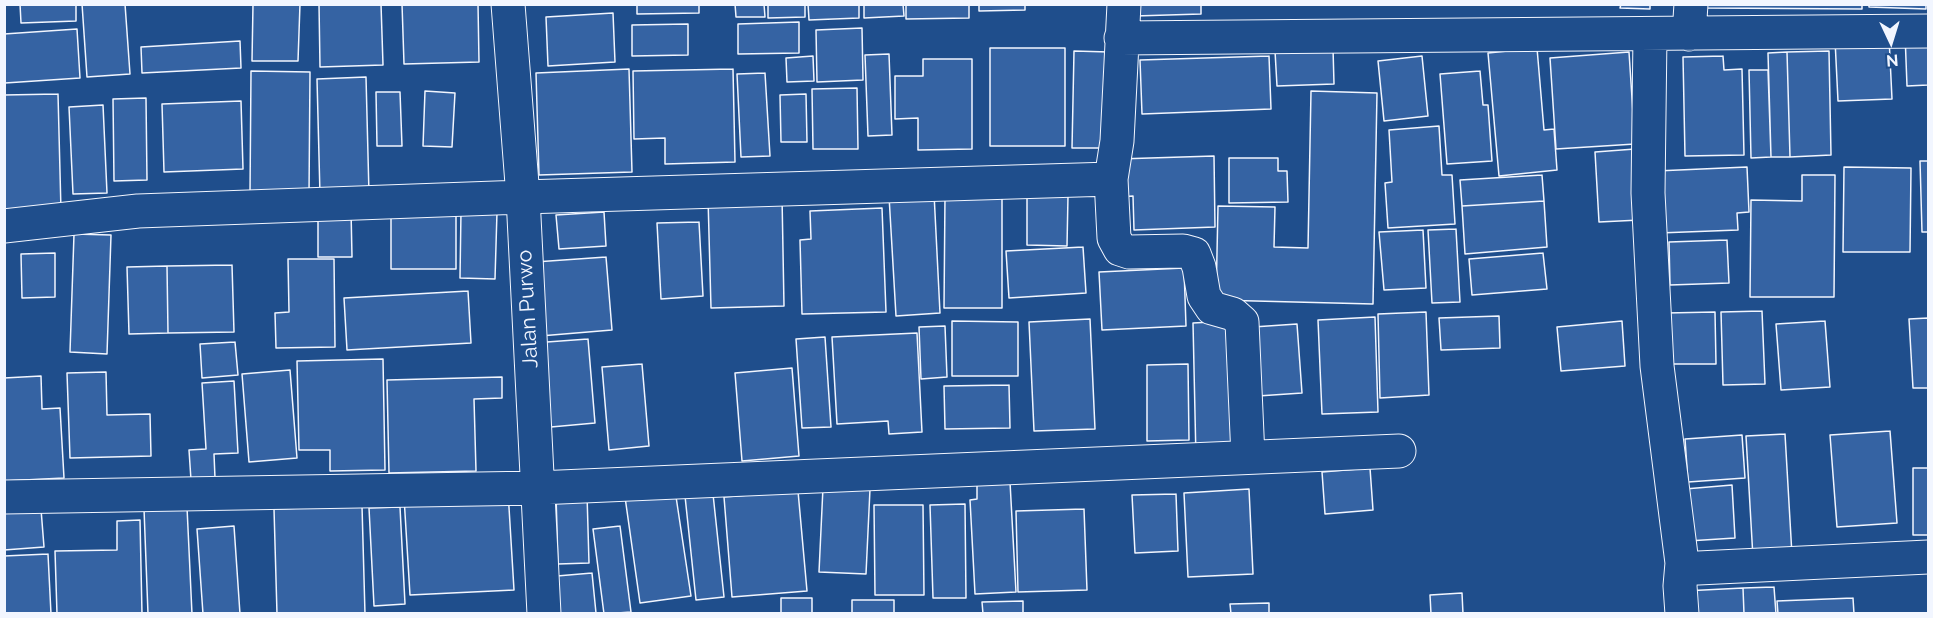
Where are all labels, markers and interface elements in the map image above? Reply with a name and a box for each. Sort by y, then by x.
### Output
north arrow [1861,12,1921,72]
text: N [1886,51,1899,70]
street label: Jalan Purwo [512,249,544,369]

